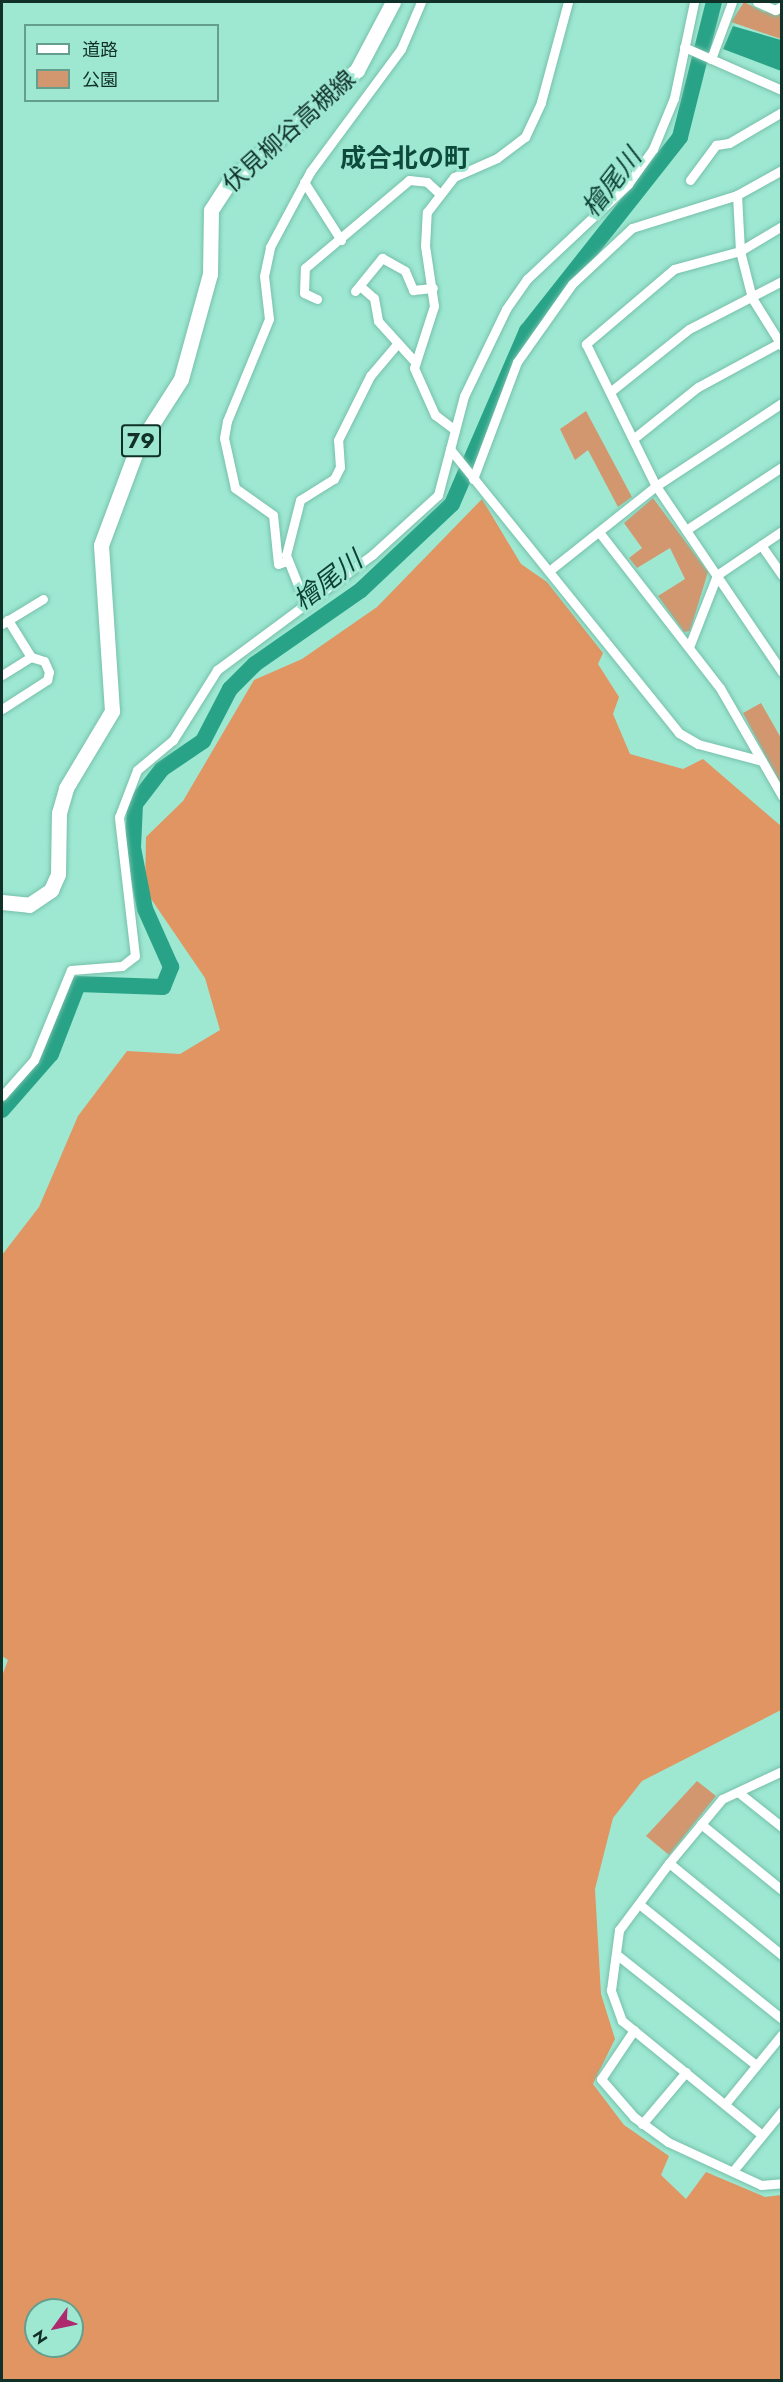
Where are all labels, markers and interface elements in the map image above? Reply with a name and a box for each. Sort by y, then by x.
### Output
legend [24,24,219,102]
text: 道路 [82,37,118,63]
street label: 伏見柳谷高槻線 [217,64,361,198]
text: 公園 [82,67,118,93]
district label: 成合北の町 [340,143,470,175]
water label: 檜尾川 [576,143,648,223]
road number: 79 [120,422,162,460]
water label: 檜尾川 [287,545,369,617]
north arrow [24,2298,84,2358]
text: N [27,2325,53,2349]

